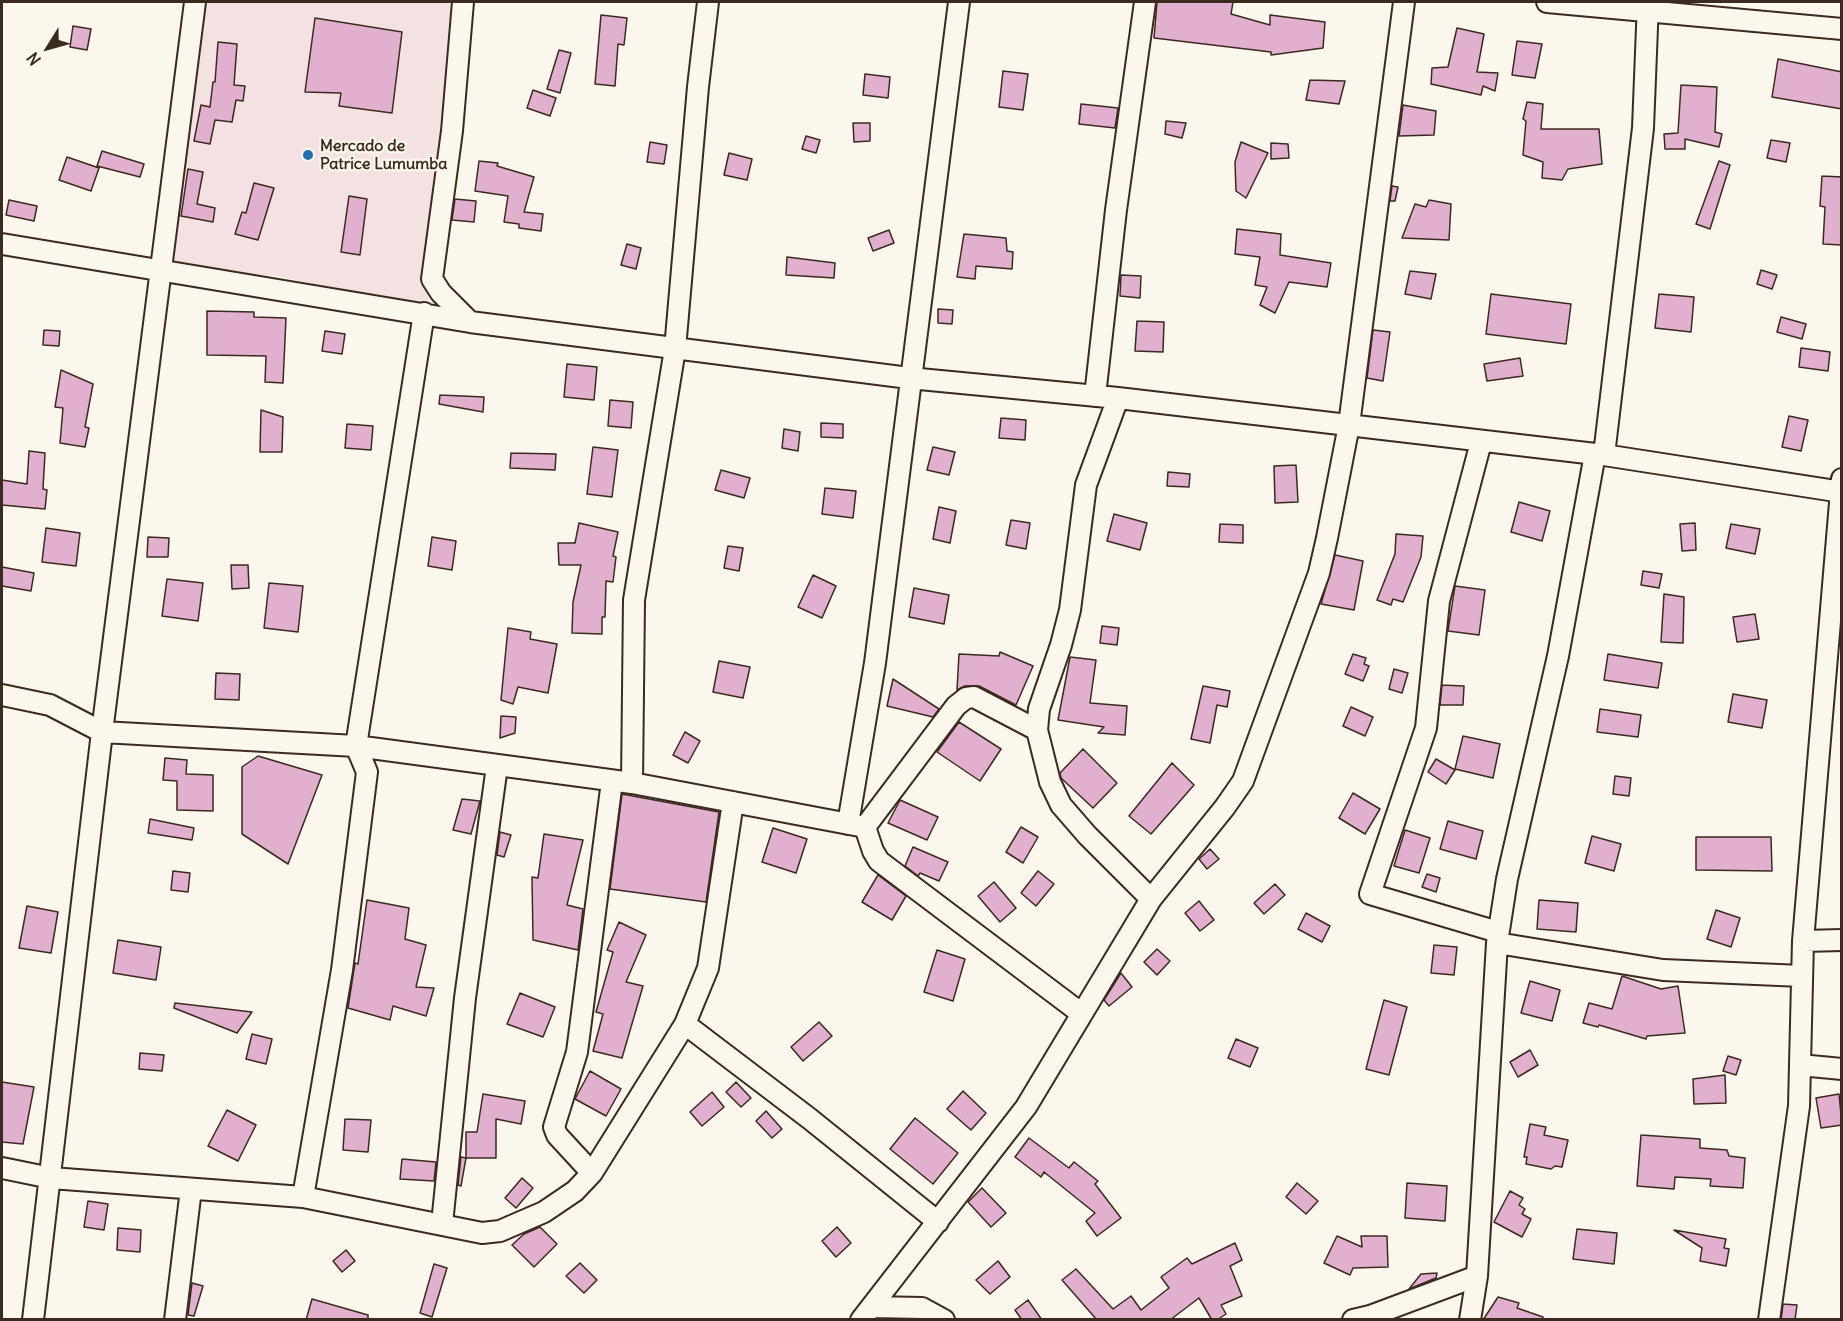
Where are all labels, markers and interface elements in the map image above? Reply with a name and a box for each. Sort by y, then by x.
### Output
north arrow [18,18,78,78]
text: N [22,48,45,69]
place label: Mercado de Patrice Lumumba [320,136,447,174]
marker: Mercado de Patrice Lumumba [301,148,315,162]

